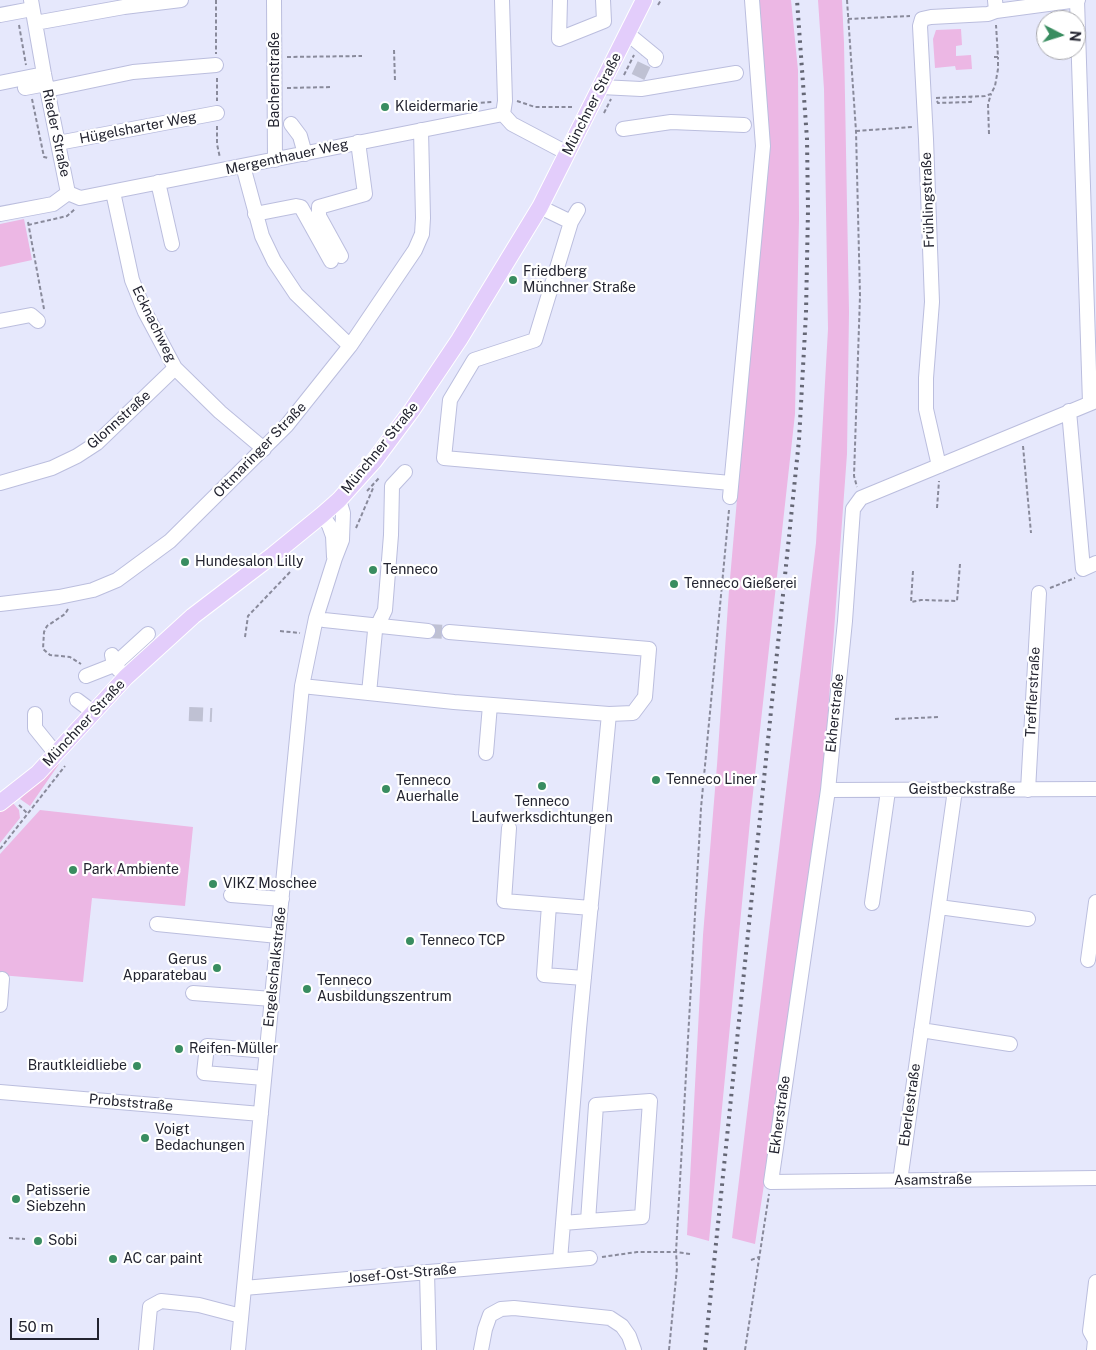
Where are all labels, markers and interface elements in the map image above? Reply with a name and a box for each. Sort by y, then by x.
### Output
north arrow [1036,10,1086,60]
text: N [1067,30,1083,42]
street label: Bachernstraße [267,32,283,128]
street label: Münchner Straße [559,50,625,158]
street label: Rieder Straße [38,87,74,179]
place label: Kleidermarie [395,99,478,115]
marker: Kleidermarie [379,101,391,113]
street label: Hügelsharter Weg [78,108,198,148]
street label: Mergenthauer Weg [224,136,350,178]
street label: Frühlingstraße [918,152,938,248]
place label: Friedberg Münchner Straße [523,264,636,296]
marker: Friedberg Münchner Straße [507,274,519,286]
street label: Ecknachweg [128,283,180,365]
street label: Glonnstraße [84,387,154,453]
street label: Ottmaringer Straße [210,399,310,501]
street label: Münchner Straße [338,399,422,497]
place label: Hundesalon Lilly [195,554,304,570]
marker: Hundesalon Lilly [179,556,191,568]
place label: Tenneco [383,562,438,578]
marker: Tenneco [367,564,379,576]
place label: Tenneco Gießerei [684,576,797,592]
marker: Tenneco Gießerei [668,578,680,590]
street label: Trefflerstraße [1022,646,1044,738]
street label: Ekherstraße [823,673,847,753]
street label: Münchner Straße [39,676,129,770]
place label: Tenneco Liner [666,772,757,788]
place label: Tenneco Auerhalle [396,773,459,806]
marker: Tenneco Liner [650,774,662,786]
marker: Tenneco Laufwerksdichtungen [536,780,548,792]
street label: Geistbeckstraße [908,782,1016,798]
marker: Tenneco Auerhalle [380,783,392,795]
place label: Tenneco Laufwerksdichtungen [471,794,613,826]
place label: Park Ambiente [83,862,179,878]
marker: Park Ambiente [67,864,79,876]
place label: VIKZ Moschee [223,876,317,892]
marker: VIKZ Moschee [207,878,219,890]
street label: Engelschalkstraße [260,906,290,1028]
place label: Tenneco TCP [420,933,505,949]
marker: Tenneco TCP [404,935,416,947]
place label: Gerus Apparatebau [123,952,207,984]
marker: Gerus Apparatebau [211,962,223,974]
place label: Tenneco Ausbildungszentrum [317,973,452,1006]
marker: Tenneco Ausbildungszentrum [301,983,313,995]
place label: Reifen-Müller [189,1041,278,1057]
marker: Reifen-Müller [173,1043,185,1055]
place label: Brautkleidliebe [28,1058,127,1074]
marker: Brautkleidliebe [131,1060,143,1072]
street label: Eberlestraße [896,1062,924,1148]
street label: Ekherstraße [766,1075,794,1155]
street label: Probststraße [88,1091,174,1115]
place label: Voigt Bedachungen [155,1122,245,1154]
marker: Voigt Bedachungen [139,1132,151,1144]
street label: Asamstraße [894,1171,972,1189]
place label: Patisserie Siebzehn [26,1183,90,1216]
marker: Patisserie Siebzehn [10,1193,22,1205]
place label: Sobi [48,1233,77,1249]
marker: Sobi [32,1235,44,1247]
place label: AC car paint [123,1251,202,1267]
marker: AC car paint [107,1253,119,1265]
street label: Josef-Ost-Straße [347,1261,457,1287]
scale bar [12,1308,101,1340]
text: 50 m [18,1318,53,1335]

